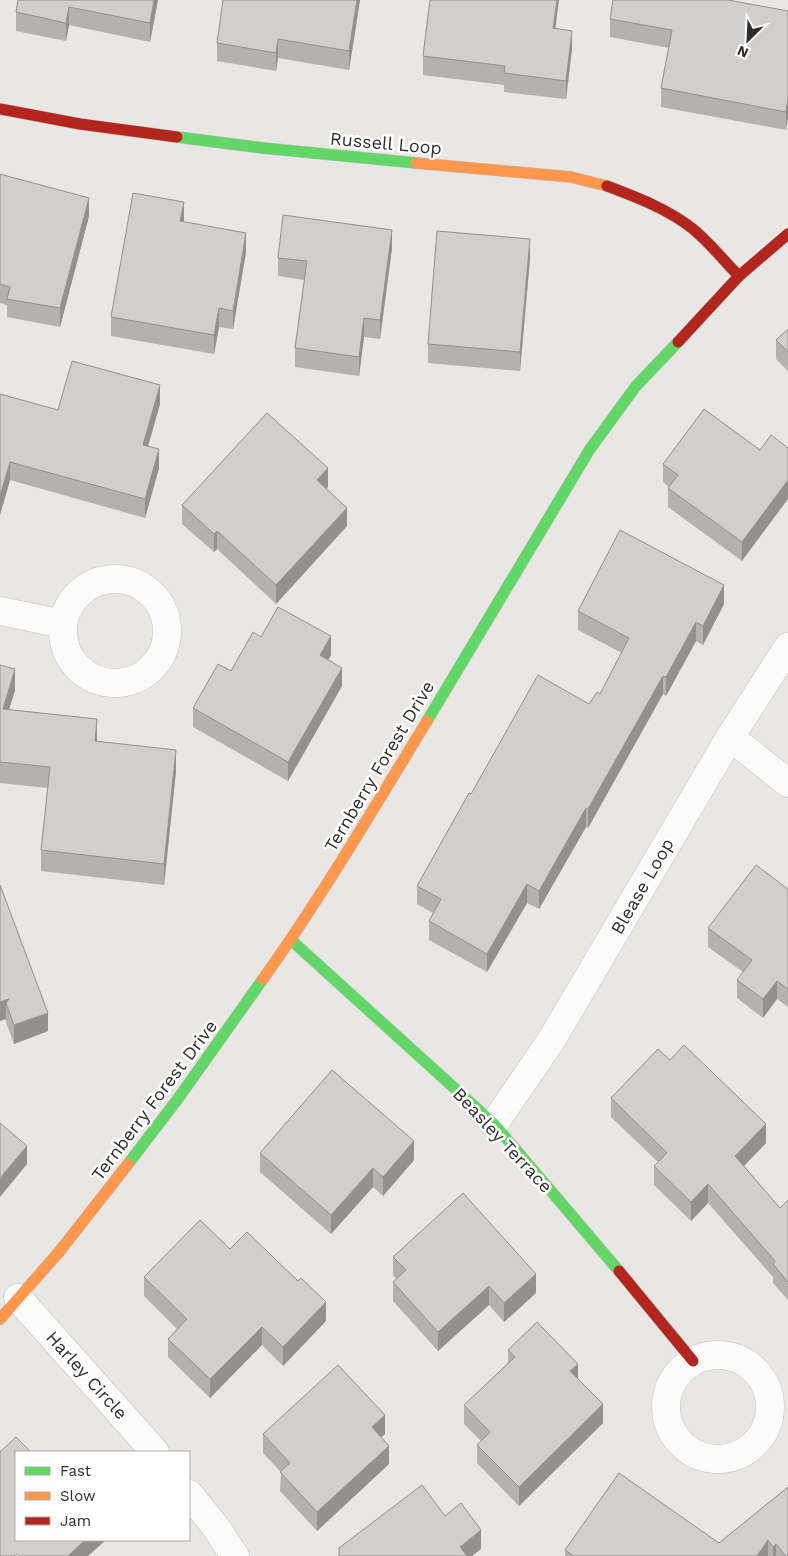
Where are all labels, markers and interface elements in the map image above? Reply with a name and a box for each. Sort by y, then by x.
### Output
north arrow [723,15,773,65]
text: N [735,42,751,61]
street label: Russell Loop [329,128,443,158]
street label: Ternberry Forest Drive [320,677,438,855]
street label: Blease Loop [606,834,678,938]
street label: Ternberry Forest Drive [87,1016,221,1184]
street label: Beasley Terrace [449,1083,557,1197]
street label: Harley Circle [42,1327,132,1423]
legend [15,1451,190,1541]
text: Fast [60,1462,92,1480]
text: Slow [60,1487,96,1505]
text: Jam [60,1512,91,1530]

